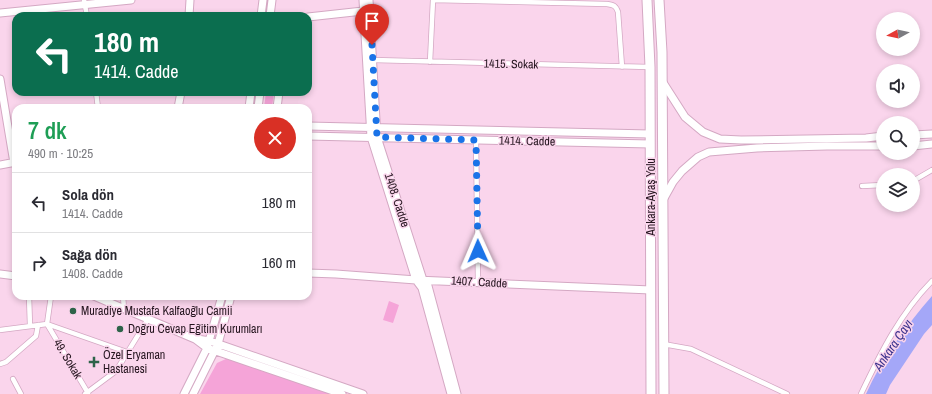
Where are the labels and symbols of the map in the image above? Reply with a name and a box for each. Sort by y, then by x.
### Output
pin [355,4,389,45]
north arrow [876,12,920,56]
street label: 1415. Sokak [484,56,539,72]
street label: 1414. Cadde [499,133,555,149]
street label: Ankara-Ayaş Yolu [643,158,659,237]
street label: 1408. Cadde [381,171,413,229]
position arrow [457,230,499,272]
street label: 1407. Cadde [450,273,508,291]
place label: Muradiye Mustafa Kalfaoğlu Camii [81,303,233,319]
marker: Muradiye Mustafa Kalfaoğlu Camii [68,306,78,316]
water label: Ankara Çayı [869,316,916,375]
place label: Doğru Cevap Eğitim Kurumları [128,321,263,337]
marker: Doğru Cevap Eğitim Kurumları [115,324,125,334]
street label: 49. Sokak [50,336,86,382]
place label: Özel Eryaman Hastanesi [103,346,165,377]
marker: Özel Eryaman Hastanesi [88,356,100,368]

